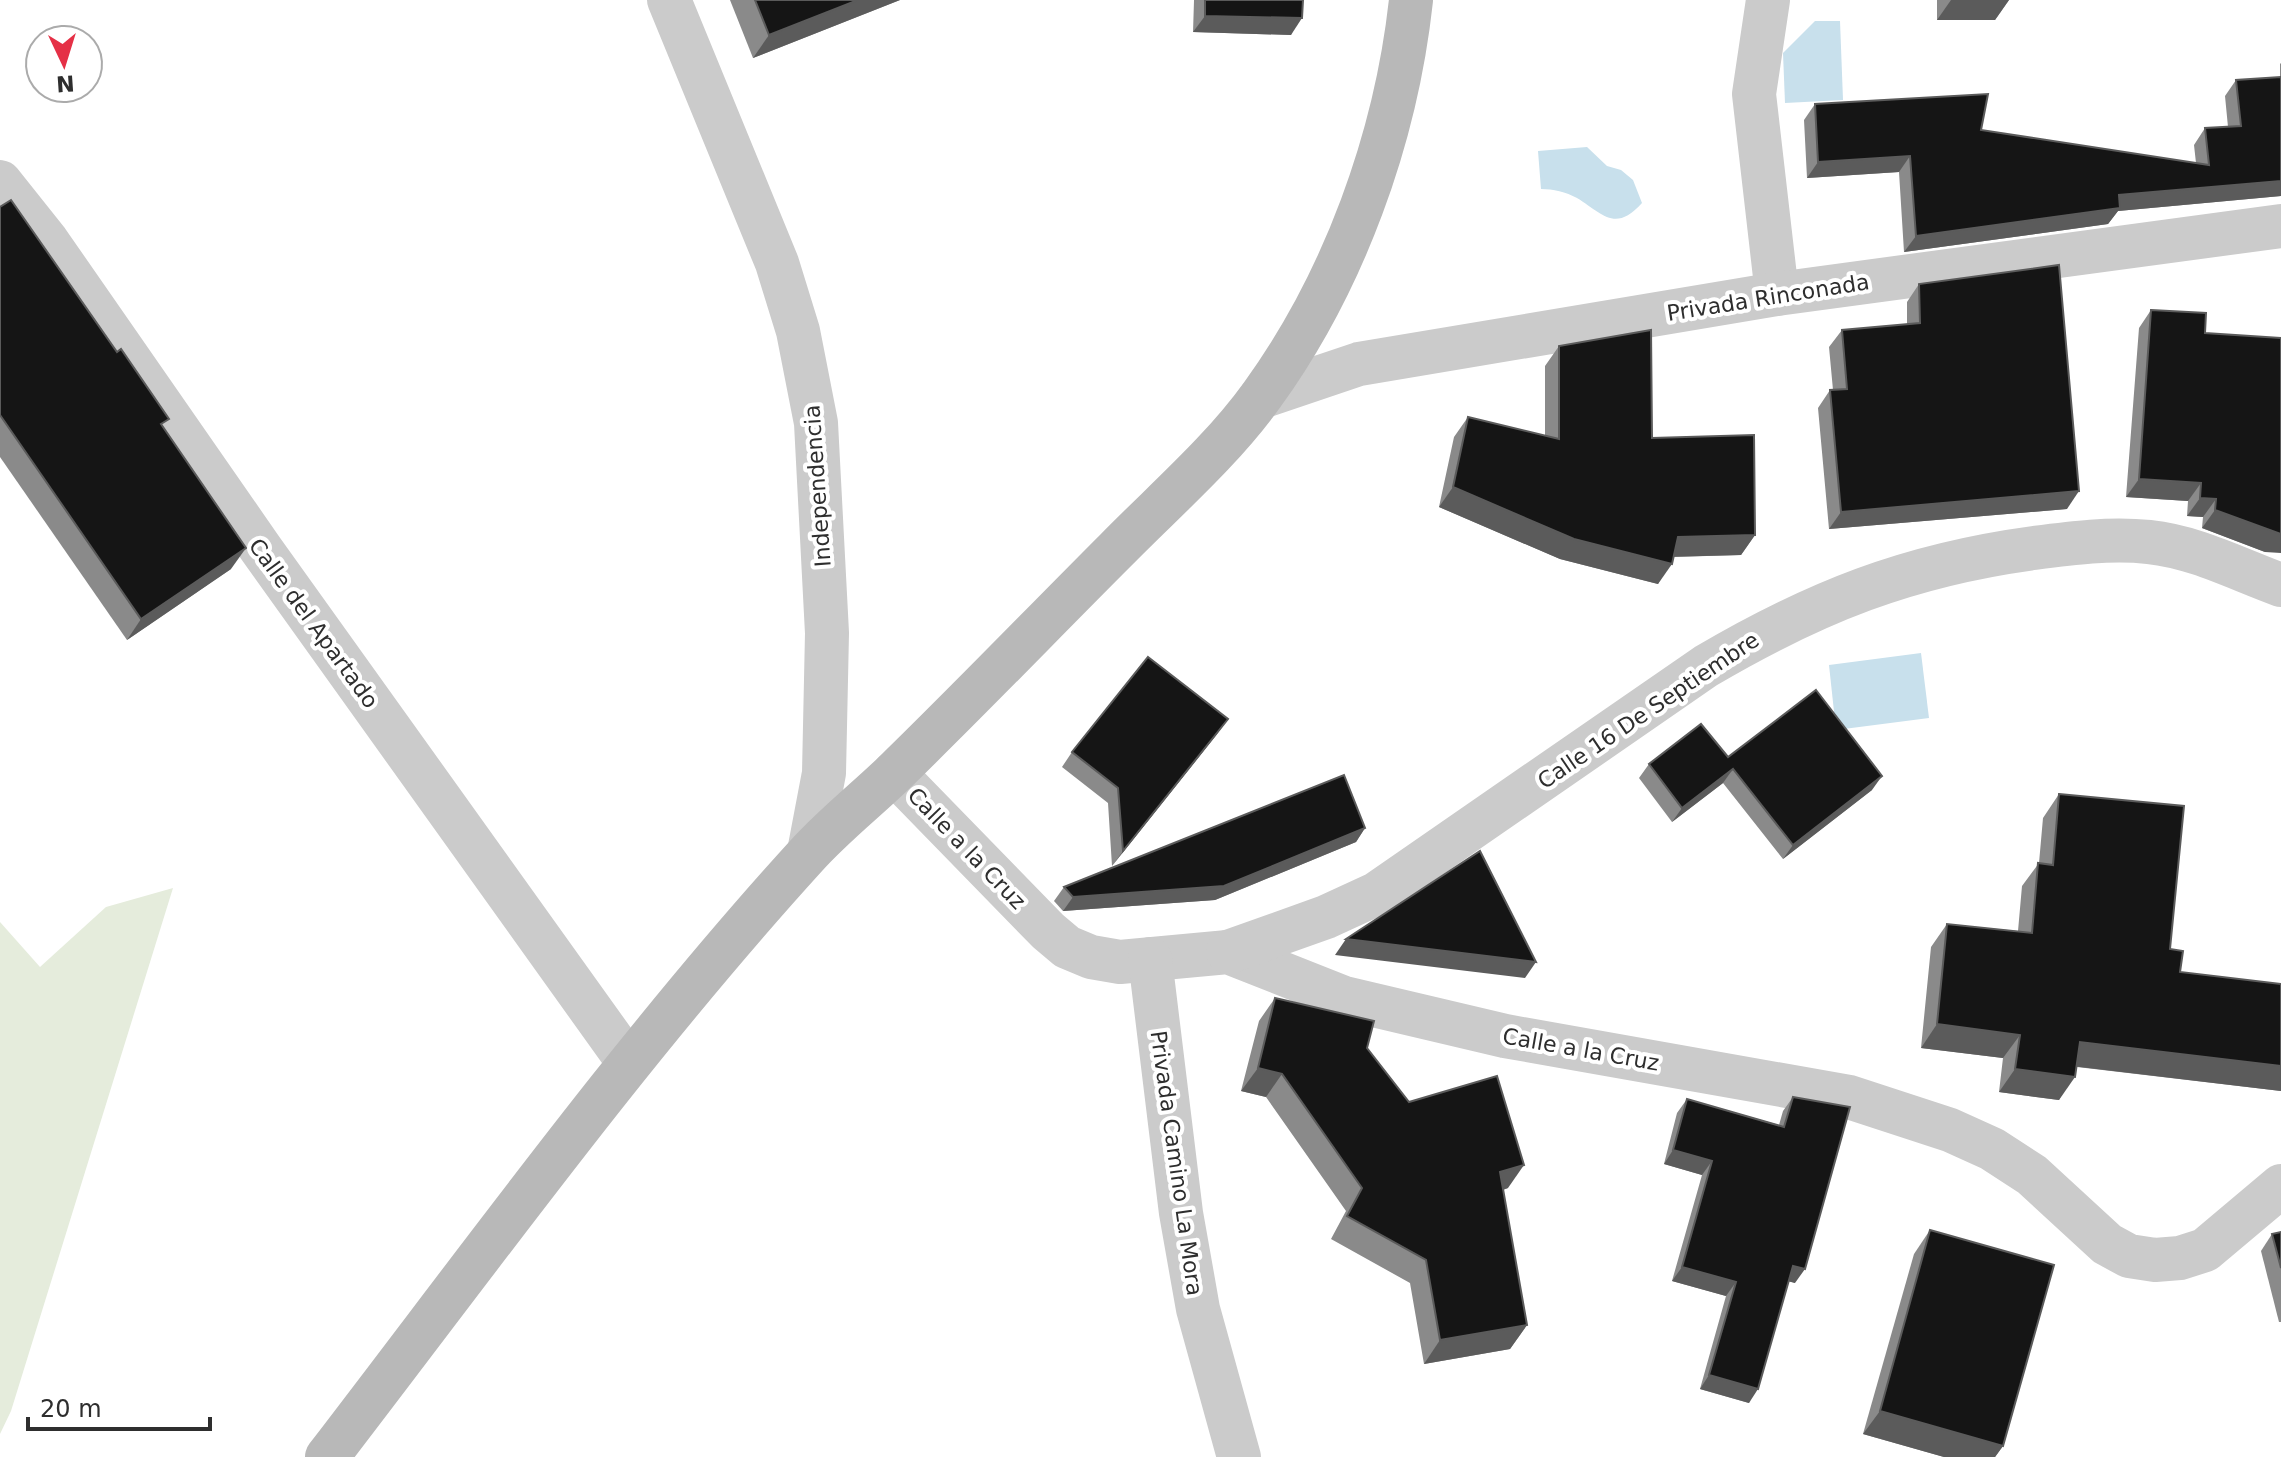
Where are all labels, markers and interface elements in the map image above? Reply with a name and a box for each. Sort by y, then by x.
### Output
north arrow [24,24,104,104]
text: N [55,70,75,97]
street label: Privada Rinconada [1665,269,1871,326]
street label: Independencia [799,404,836,568]
street label: Calle del Apartado [244,534,383,713]
street label: Calle 16 De Septiembre [1533,627,1764,794]
street label: Calle a la Cruz [903,783,1031,914]
street label: Calle a la Cruz [1501,1023,1661,1076]
street label: Privada Camino La Mora [1146,1029,1207,1297]
scale bar [28,1381,210,1431]
text: 20 m [40,1395,102,1423]

